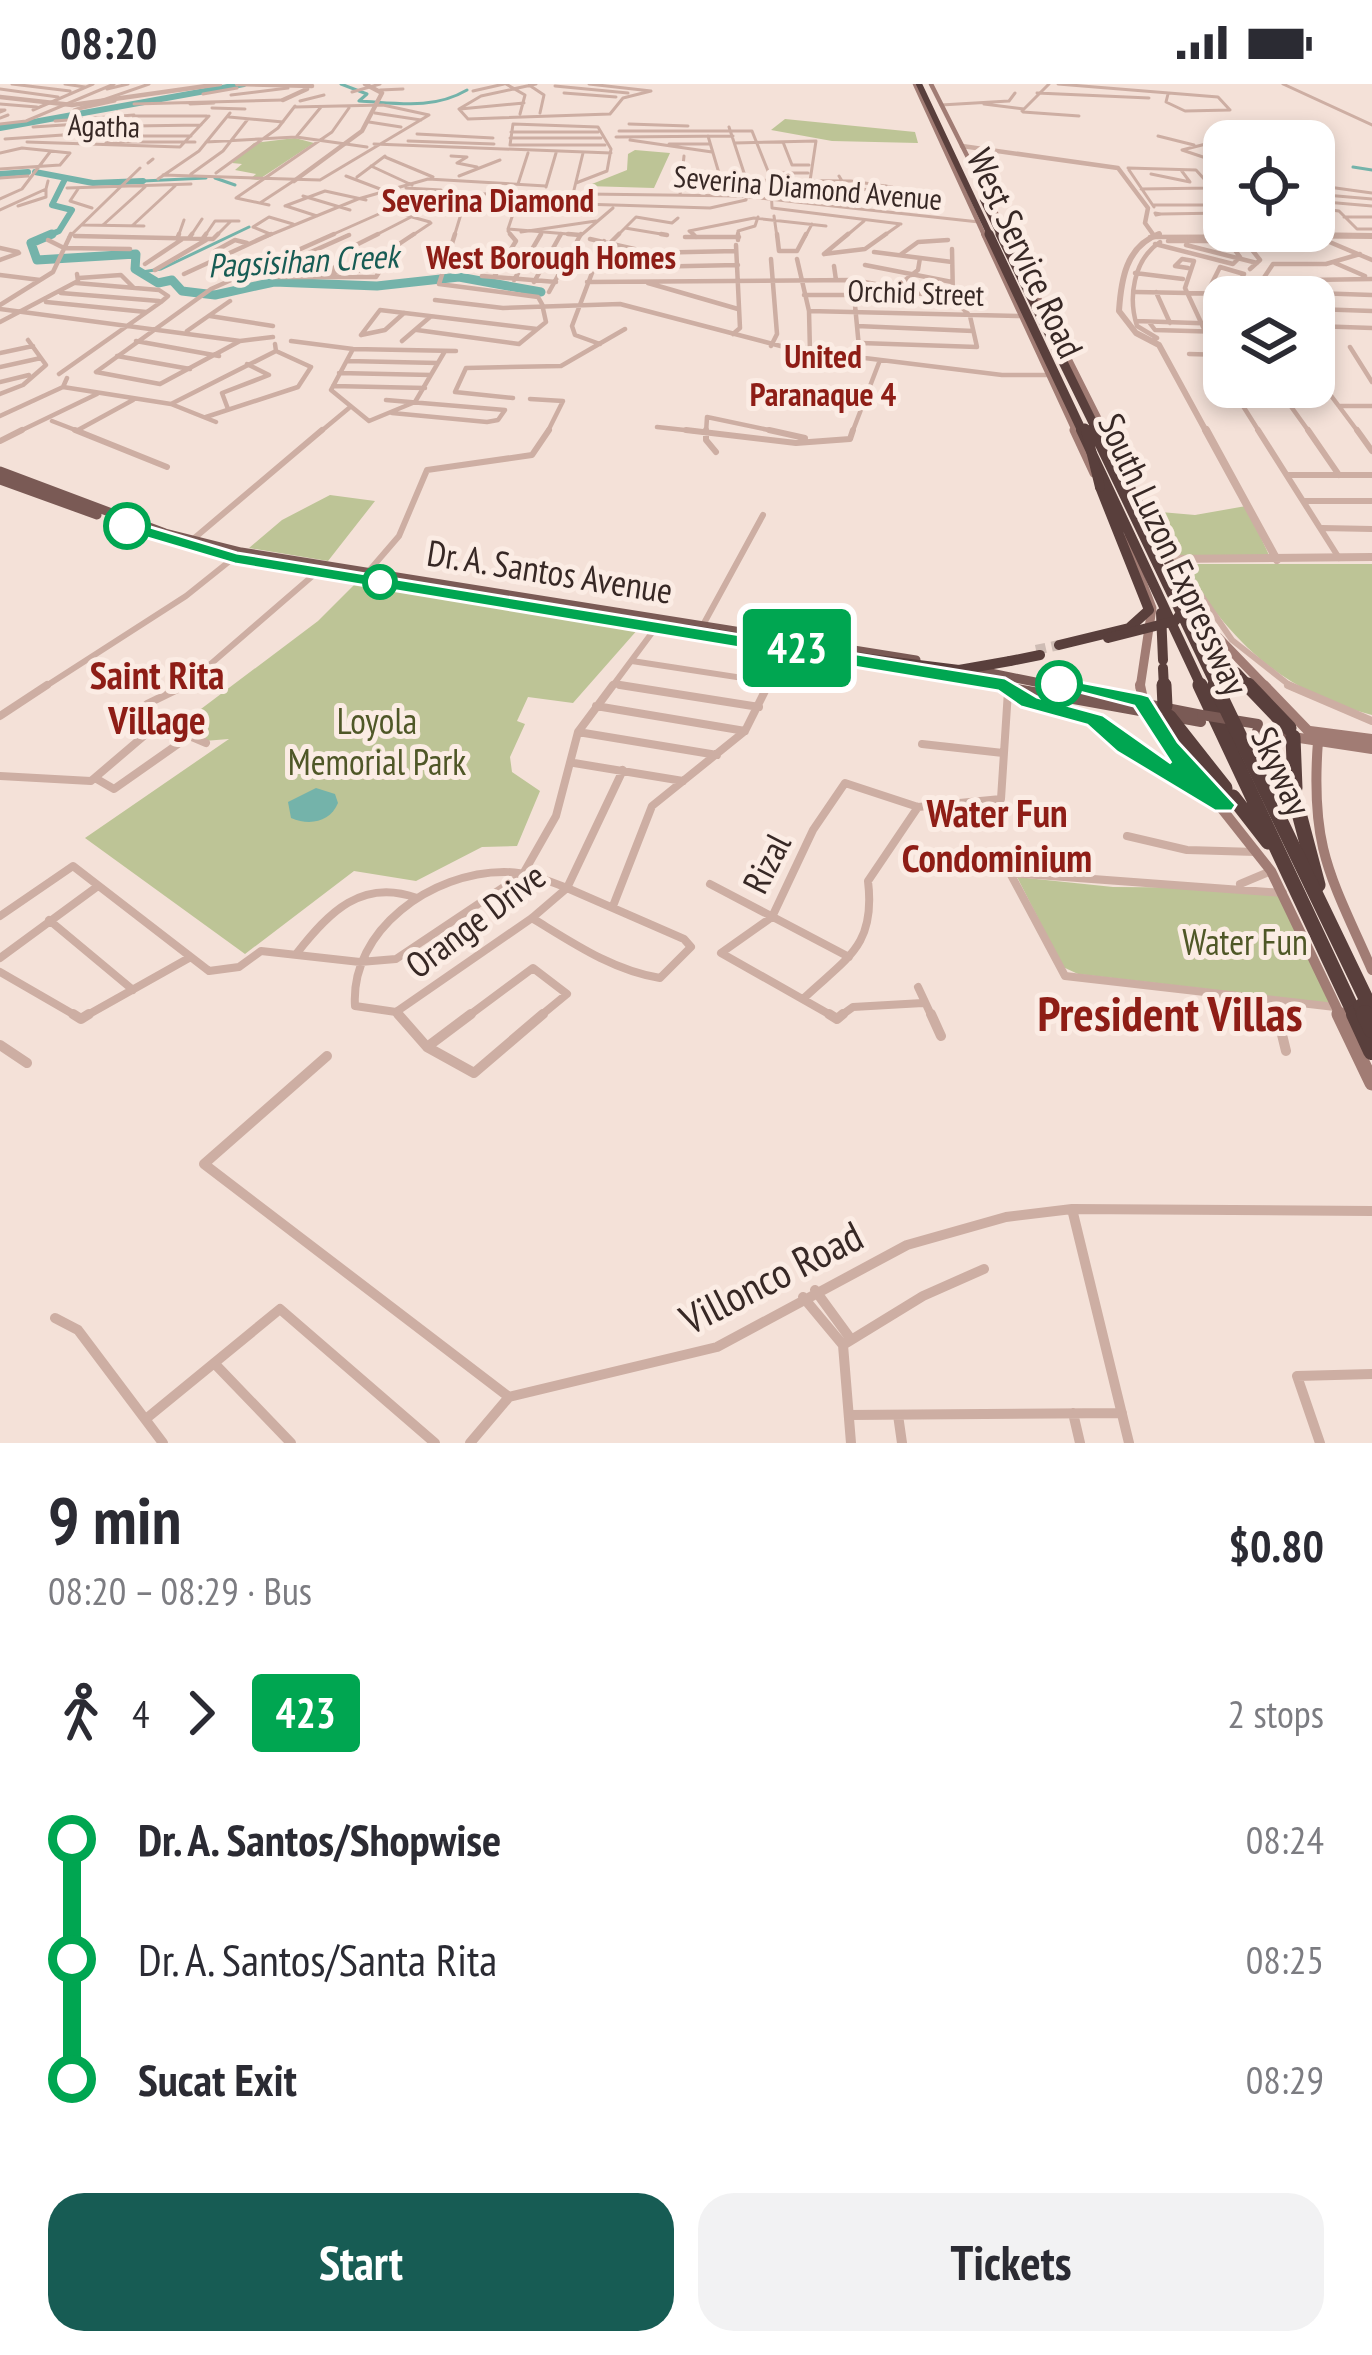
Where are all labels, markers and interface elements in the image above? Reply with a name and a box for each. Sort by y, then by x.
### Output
text: 08:20 [60,13,157,71]
street label: Agatha [67,104,141,146]
map controls [1203,120,1335,408]
button: locate [1203,120,1335,252]
street label: West Service Road [957,141,1095,365]
street label: Severina Diamond Avenue [672,156,944,218]
district label: Severina Diamond [382,178,594,221]
water label: Pagsisihan Creek [207,233,404,286]
district label: West Borough Homes [425,235,676,278]
street label: Orchid Street [847,270,986,314]
button: layers [1203,276,1335,408]
district label: United Paranaque 4 [750,334,896,415]
street label: South Luzon Expressway [1088,406,1260,703]
unlabelled marker [105,504,149,548]
street label: Dr. A. Santos Avenue [424,528,676,614]
unlabelled marker [364,566,396,598]
line badge: 423 [728,609,866,687]
text: 423 [767,620,827,675]
district label: Saint Rita Village [90,649,224,745]
unlabelled marker [1037,662,1081,706]
park label: Loyola Memorial Park [288,697,466,785]
street label: Skyway [1241,719,1323,823]
district label: Water Fun Condominium [902,787,1092,883]
street label: Rizal [731,825,801,901]
street label: Orange Drive [396,852,554,988]
park label: Water Fun [1182,918,1308,965]
district label: President Villas [1038,982,1302,1044]
street label: Villonco Road [670,1208,872,1347]
text: 9 min [48,1477,181,1562]
text: $0.80 [1228,1516,1324,1574]
text: 08:20 – 08:29 · Bus [48,1565,312,1616]
icon: walk [48,1680,114,1746]
icon: forward [168,1680,234,1746]
text: 423 [276,1685,336,1740]
text: 4 [132,1688,150,1739]
text: 2 stops [1228,1688,1324,1739]
text: Dr. A. Santos/Shopwise [138,1810,501,1868]
text: 08:24 [1246,1814,1324,1865]
text: Dr. A. Santos/Santa Rita [138,1930,497,1988]
text: 08:25 [1246,1934,1324,1985]
text: Sucat Exit [138,2050,297,2108]
text: 08:29 [1246,2054,1324,2105]
button: Start [48,2193,674,2331]
button: Tickets [698,2193,1324,2331]

